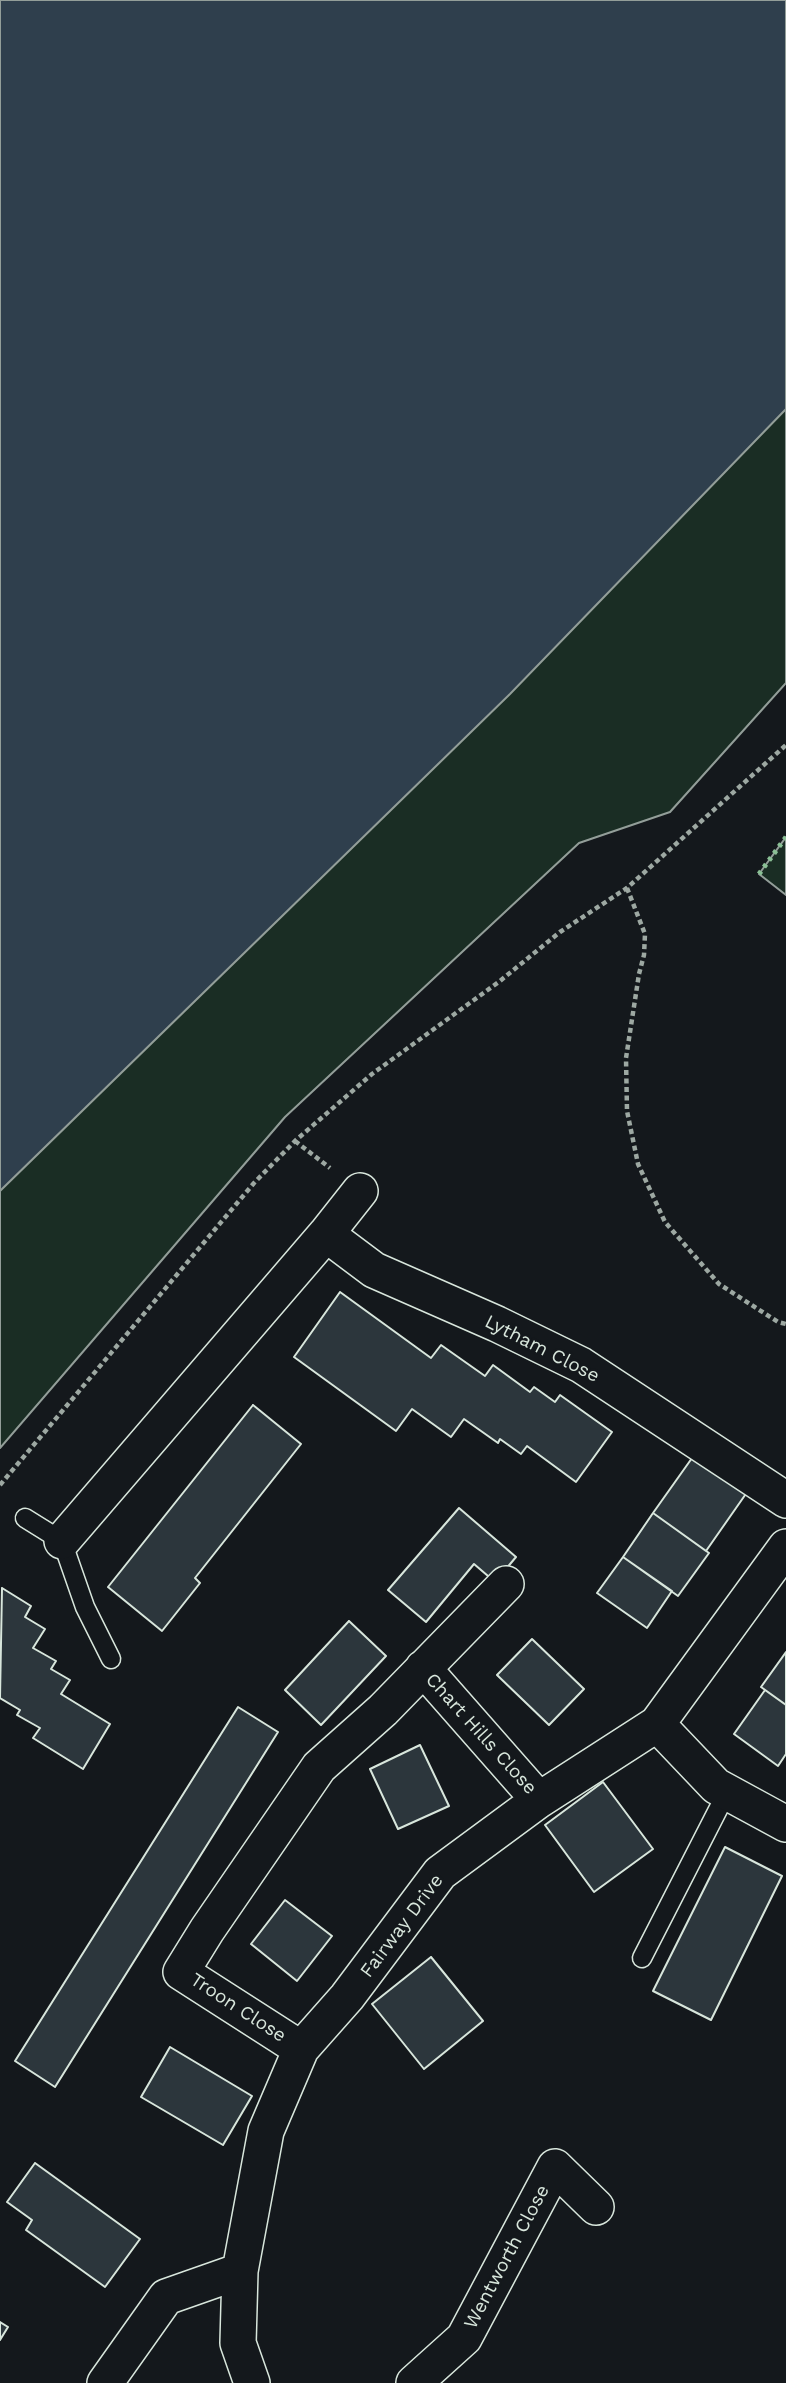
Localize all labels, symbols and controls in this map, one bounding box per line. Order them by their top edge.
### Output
street label: Lytham Close [481,1310,603,1388]
street label: Chart Hills Close [420,1669,542,1799]
street label: Fairway Drive [356,1870,448,1982]
street label: Troon Close [186,1969,290,2047]
street label: Wentworth Close [459,2181,555,2333]

